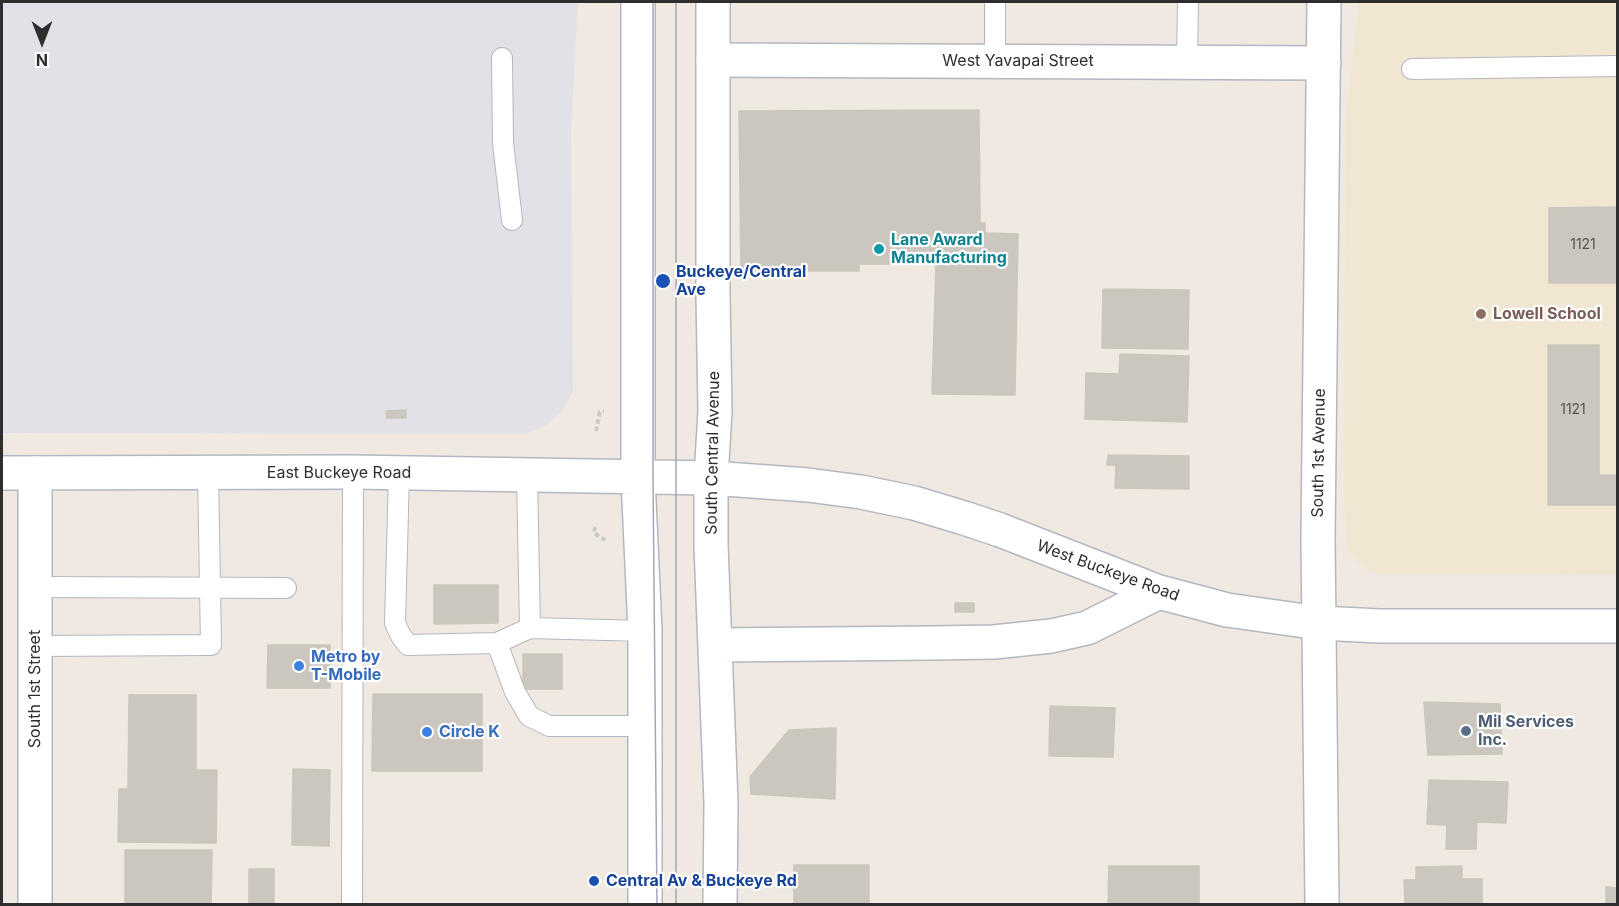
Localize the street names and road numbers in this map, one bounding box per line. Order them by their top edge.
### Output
street label: West Yavapai Street [942,51,1094,71]
street label: South Central Avenue [702,371,724,535]
street label: South 1st Avenue [1308,388,1330,518]
street label: East Buckeye Road [267,463,411,483]
street label: West Buckeye Road [1034,536,1182,606]
street label: South 1st Street [25,630,45,748]

